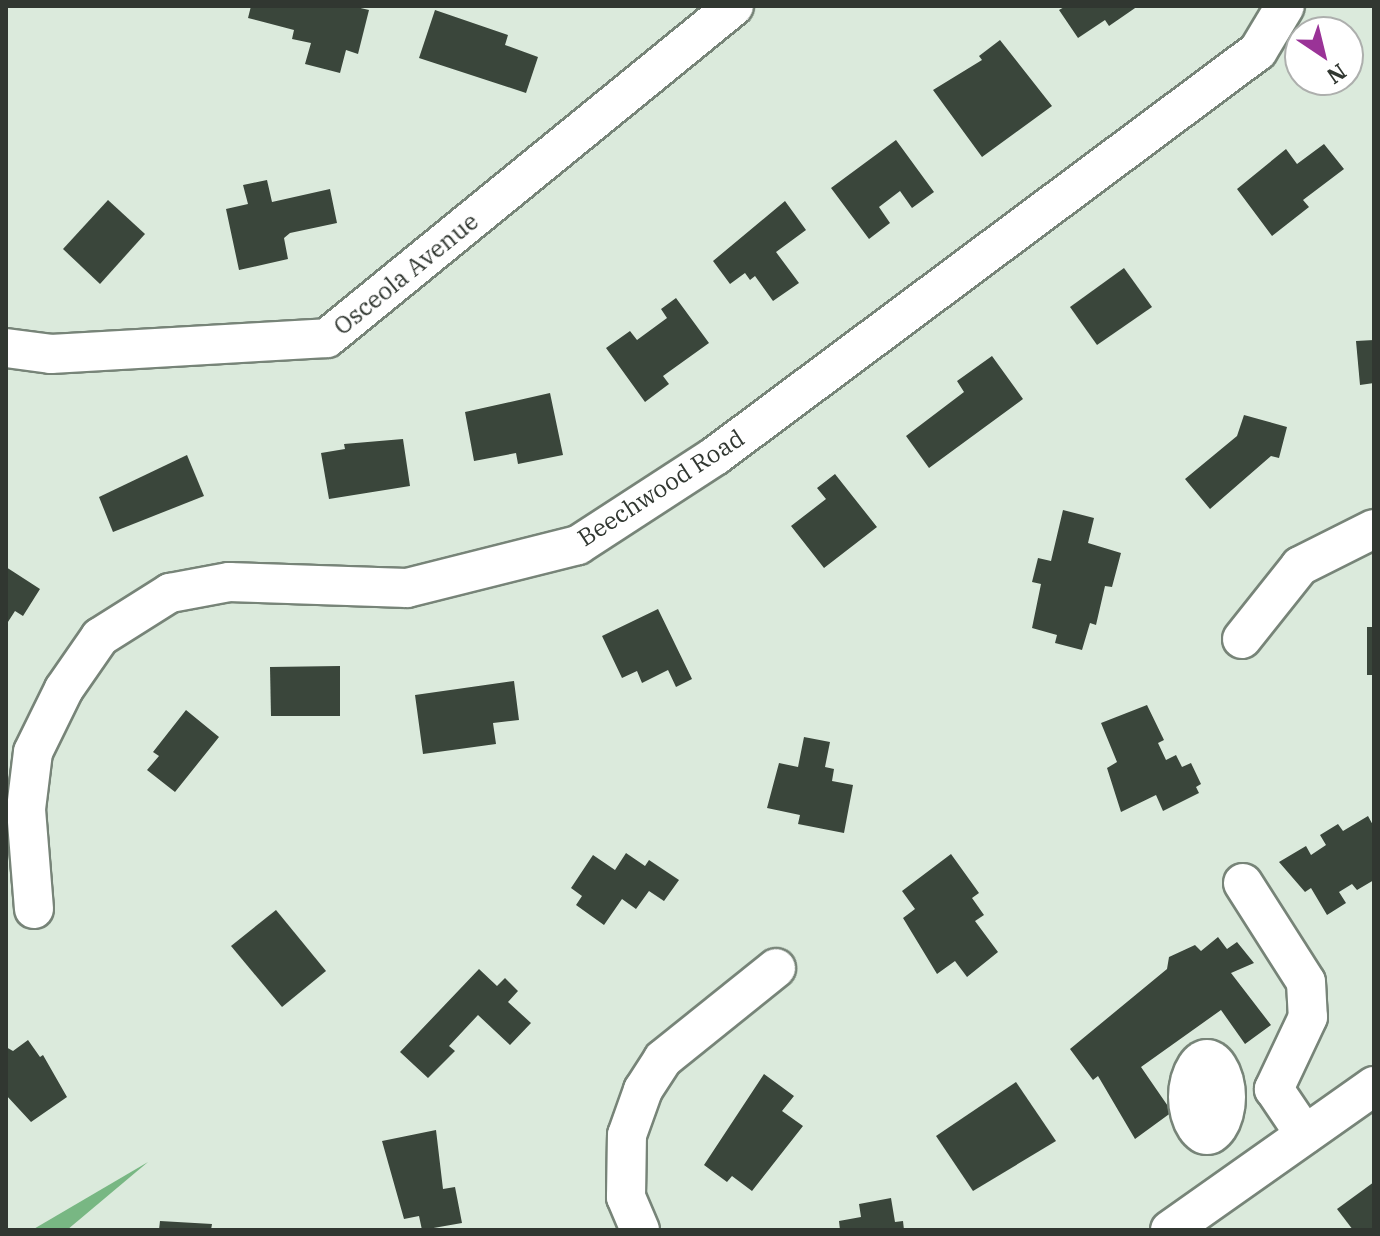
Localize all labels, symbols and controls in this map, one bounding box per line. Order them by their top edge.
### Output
north arrow [1284,16,1364,96]
text: N [1321,58,1352,91]
street label: Osceola Avenue [328,207,484,341]
street label: Beechwood Road [572,424,750,552]

